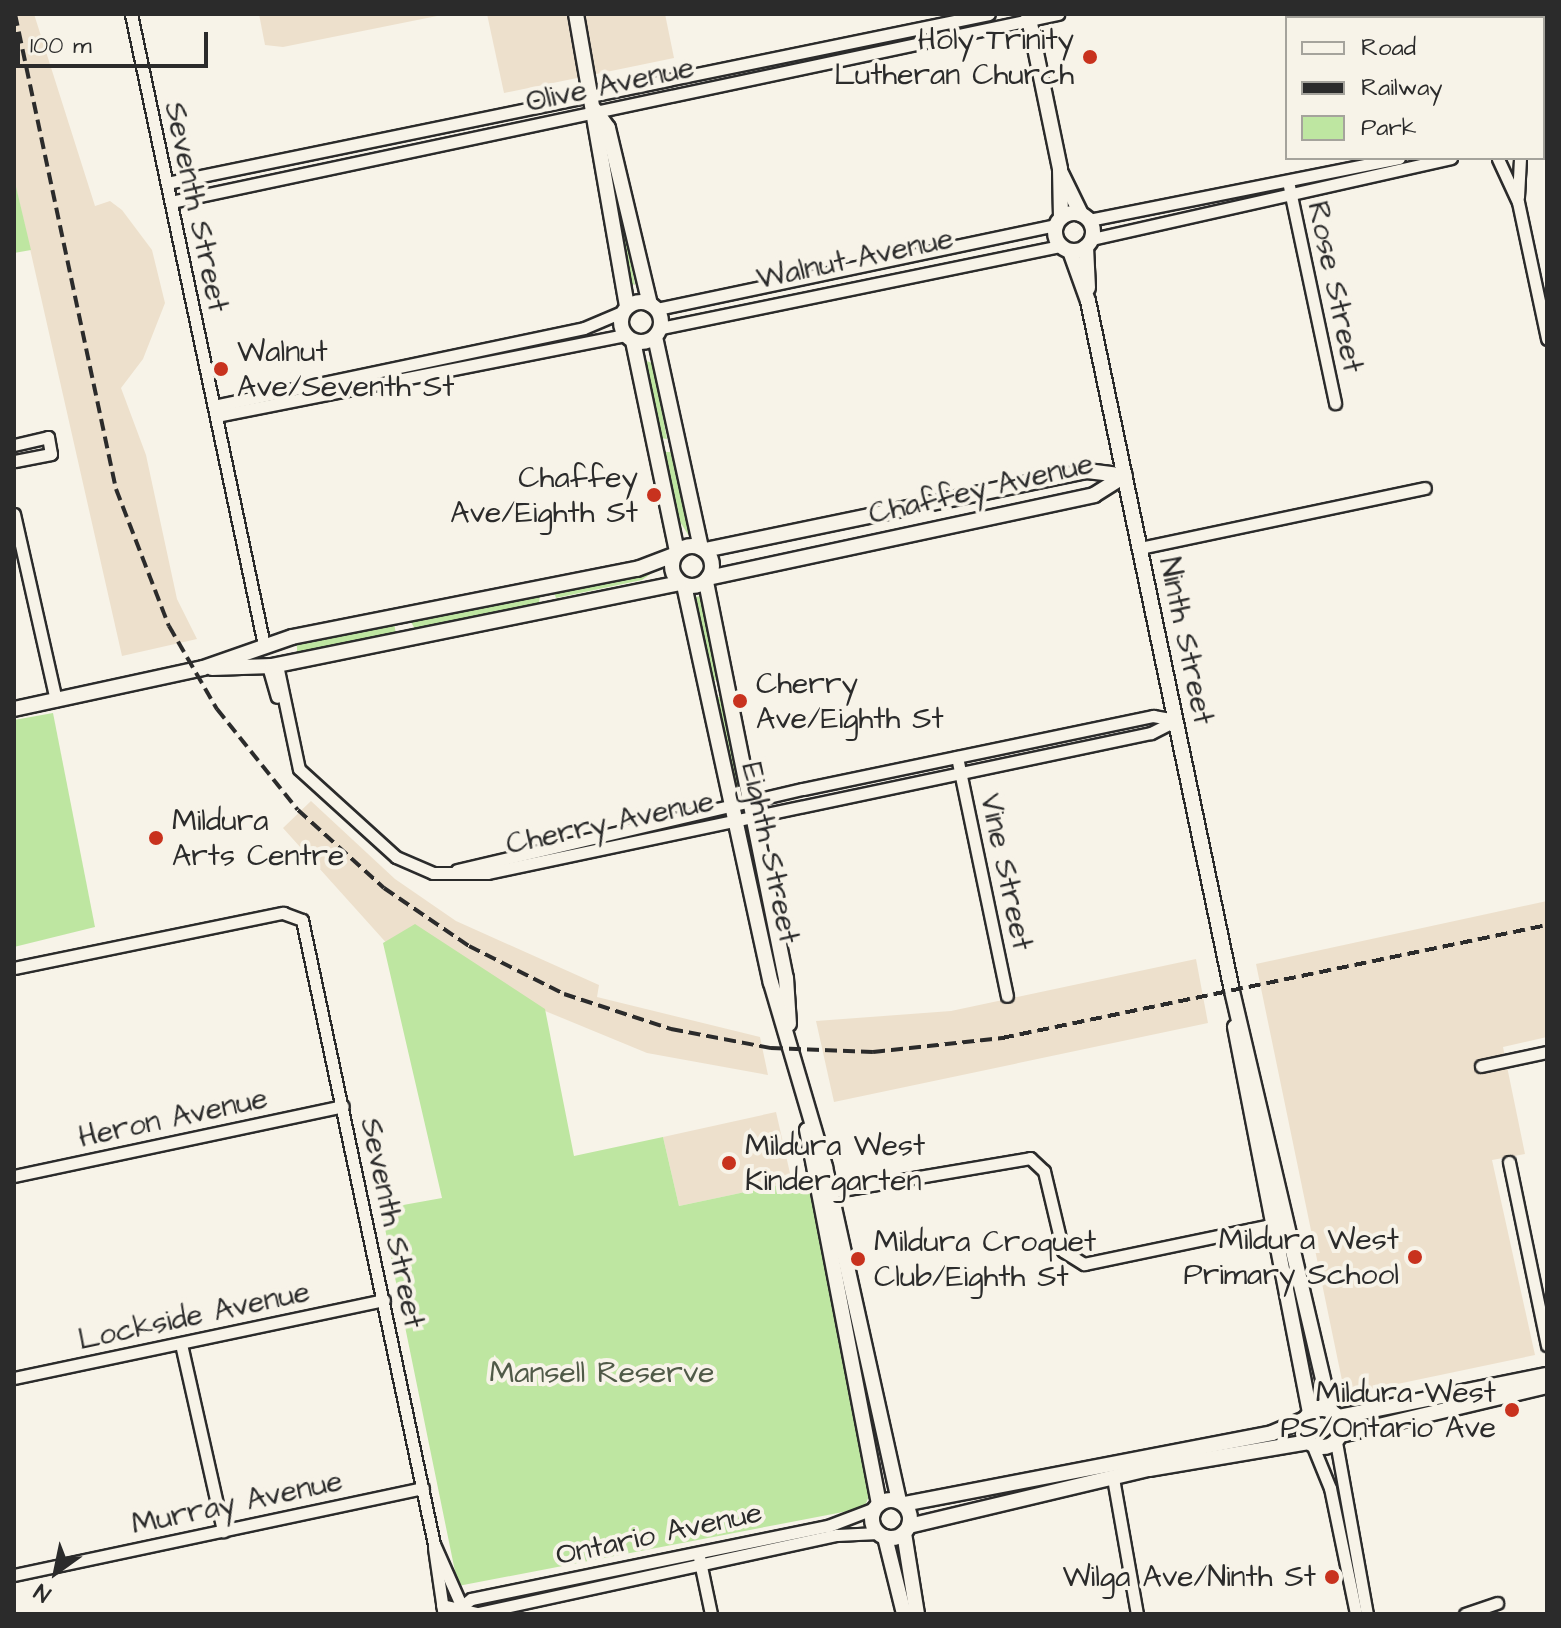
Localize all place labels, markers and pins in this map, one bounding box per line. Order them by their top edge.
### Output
place label: Holy Trinity Lutheran Church [834,22,1074,92]
marker: Holy Trinity Lutheran Church [1081,48,1099,66]
place label: Walnut Ave/Seventh St [237,334,454,404]
marker: Walnut Ave/Seventh St [212,360,230,378]
place label: Chaffey Ave/Eighth St [450,460,638,530]
marker: Chaffey Ave/Eighth St [645,486,663,504]
place label: Cherry Ave/Eighth St [756,666,944,736]
marker: Cherry Ave/Eighth St [731,692,749,710]
place label: Mildura Arts Centre [172,803,344,874]
marker: Mildura Arts Centre [147,829,165,847]
place label: Mildura West Kindergarten [745,1128,925,1198]
marker: Mildura West Kindergarten [720,1154,738,1172]
place label: Mildura West Primary School [1184,1222,1399,1292]
place label: Mildura Croquet Club/Eighth St [874,1224,1096,1294]
marker: Mildura West Primary School [1406,1248,1424,1266]
marker: Mildura Croquet Club/Eighth St [849,1250,867,1268]
place label: Mildura West PS/Ontario Ave [1280,1375,1496,1446]
marker: Mildura West PS/Ontario Ave [1503,1401,1521,1419]
place label: Wilga Ave/Ninth St [1062,1559,1316,1595]
marker: Wilga Ave/Ninth St [1323,1568,1341,1586]

